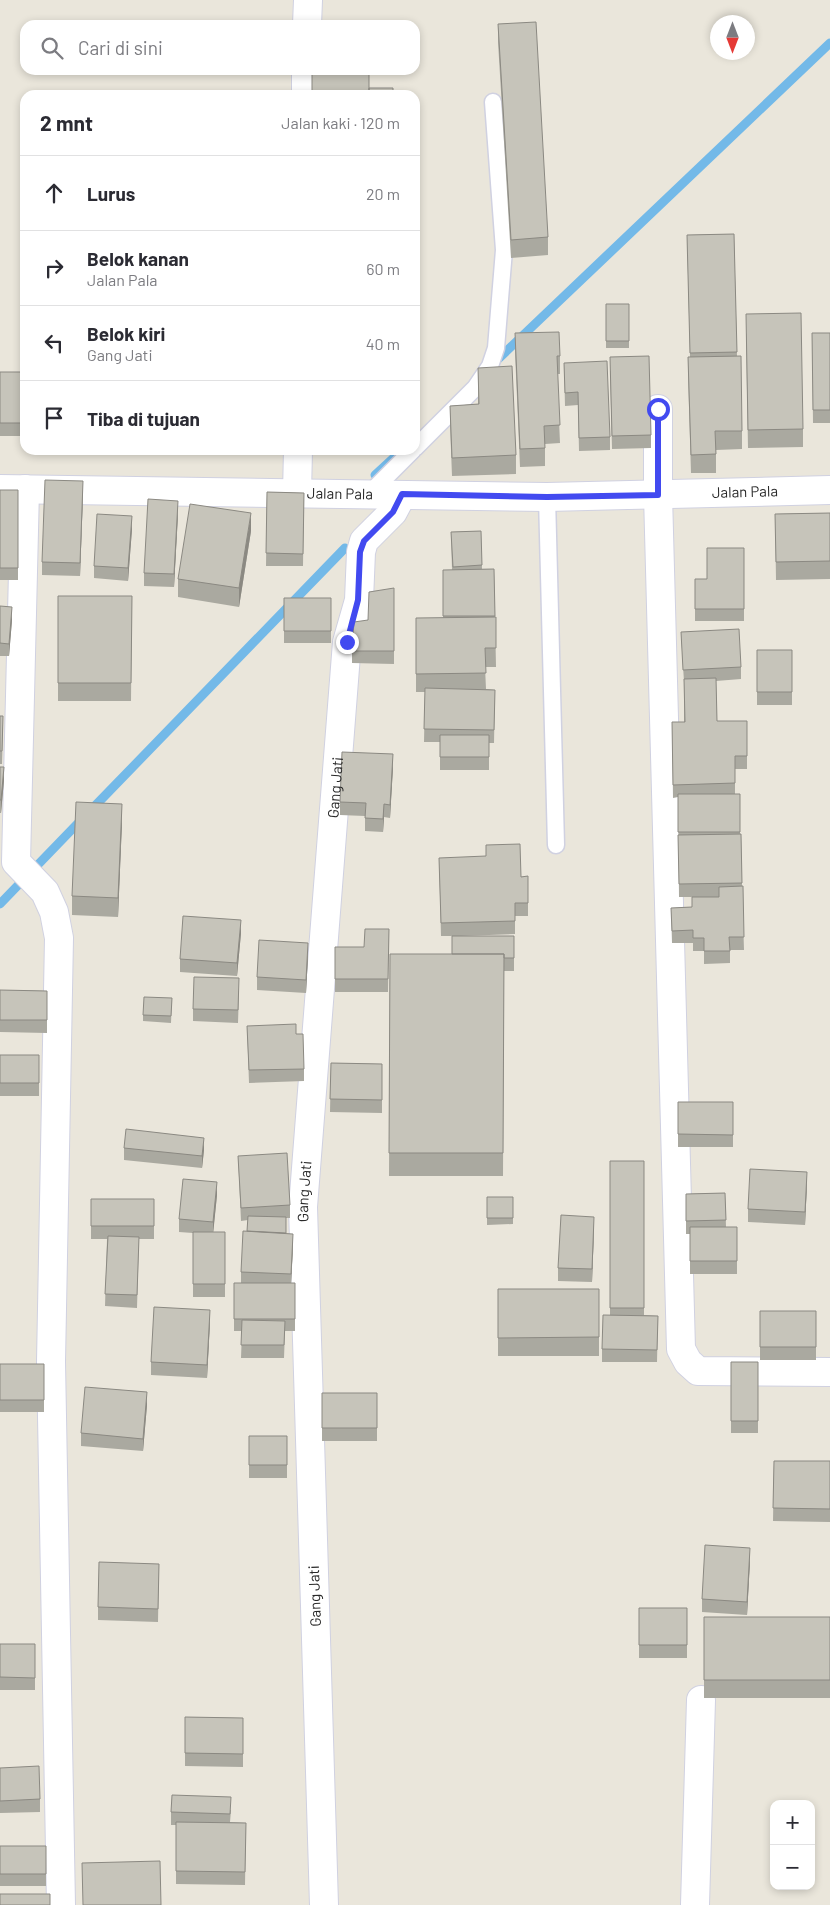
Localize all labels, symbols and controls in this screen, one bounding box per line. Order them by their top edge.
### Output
north arrow [710,15,755,60]
search box [20,20,420,75]
icon: search [38,34,66,62]
text: Cari di sini [78,36,163,59]
text: 2 mnt [40,110,93,135]
text: Jalan kaki · 120 m [281,113,400,132]
icon: ahead [40,179,68,207]
text: Lurus [87,182,135,205]
text: 20 m [366,184,400,203]
text: Belok kanan [87,247,189,270]
icon: right [40,254,68,282]
text: 60 m [366,259,400,278]
text: Jalan Pala [87,270,158,289]
text: Belok kiri [87,322,165,345]
icon: left [40,329,68,357]
text: 40 m [366,334,400,353]
text: Gang Jati [87,345,153,364]
route start [647,398,670,421]
icon: arrive [40,404,68,432]
text: Tiba di tujuan [87,407,200,430]
street label: Jalan Pala [712,481,778,501]
street label: Jalan Pala [307,483,373,502]
route end [336,631,359,654]
street label: Gang Jati [323,756,346,819]
street label: Gang Jati [293,1160,315,1222]
street label: Gang Jati [304,1565,324,1627]
map controls [770,1800,815,1890]
button: + [770,1800,815,1845]
button: − [770,1845,815,1890]

